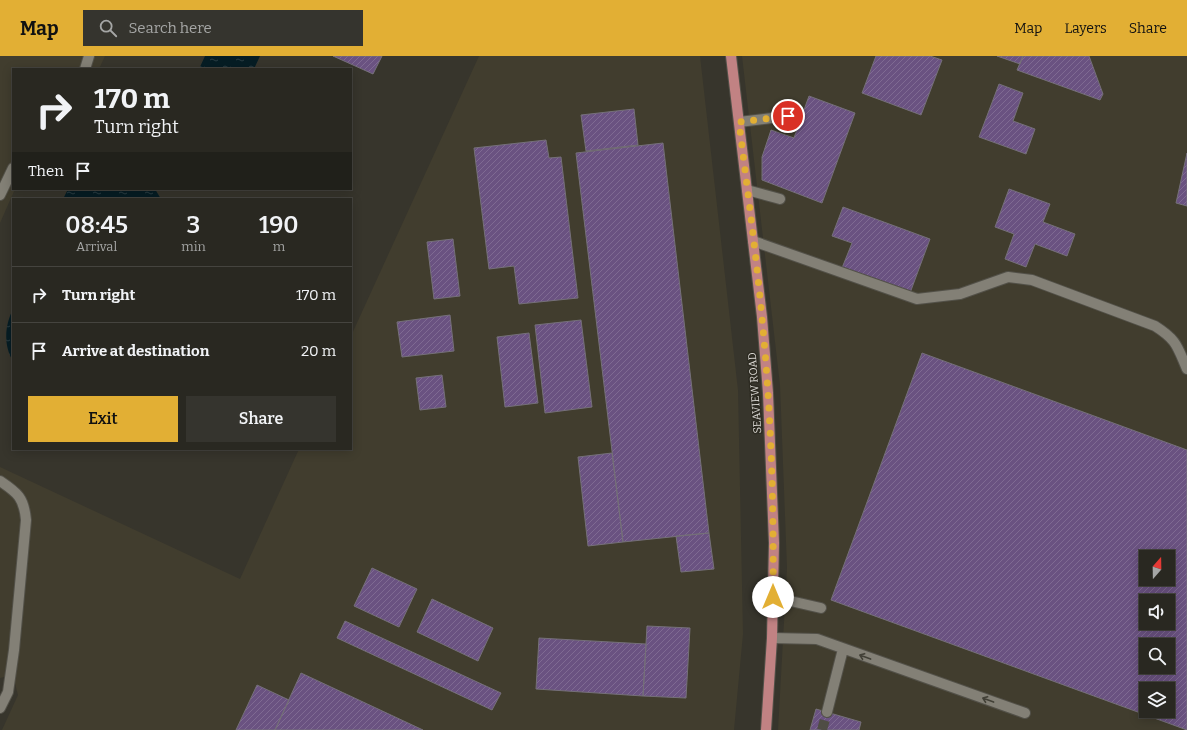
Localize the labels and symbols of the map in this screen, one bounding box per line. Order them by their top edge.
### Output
pin [771,99,805,133]
street label: SEAVIEW ROAD [746,352,764,434]
north arrow [1139,550,1175,586]
position arrow [752,576,794,618]
one-way arrow [860,652,872,660]
one-way arrow [982,696,994,704]

